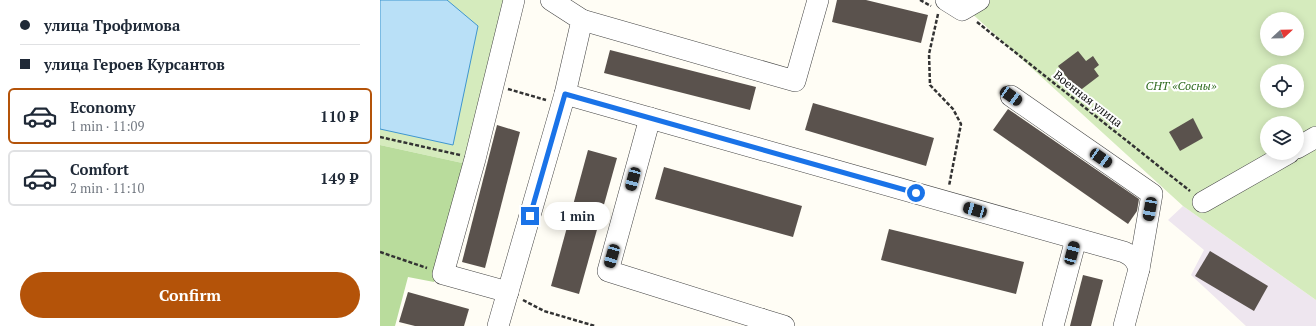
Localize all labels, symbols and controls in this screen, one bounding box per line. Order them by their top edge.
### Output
north arrow [1260,12,1304,56]
map controls [1260,12,1304,160]
text: улица Трофимова [44,15,180,35]
text: улица Героев Курсантов [44,54,225,74]
button: locate [1260,64,1304,108]
street label: Военная улица [1051,67,1126,130]
park label: СНТ «Сосны» [1146,78,1217,93]
car [998,84,1024,108]
text: Economy [70,97,135,117]
icon: car [22,98,58,134]
text: 110 ₽ [320,106,358,126]
button: layers [1260,116,1304,160]
text: 1 min · 11:09 [70,117,144,135]
car [1088,146,1114,170]
text: Comfort [70,159,129,179]
icon: car [22,160,58,196]
car [624,166,642,192]
text: 149 ₽ [320,168,358,188]
text: 2 min · 11:10 [70,179,144,197]
route start [907,184,925,202]
car [1142,196,1158,222]
car [962,201,988,219]
callout: 1 min [544,202,610,230]
route end [521,207,539,225]
text: 1 min [559,207,595,225]
car [1063,240,1081,266]
car [603,243,621,269]
button: Confirm [20,272,360,318]

